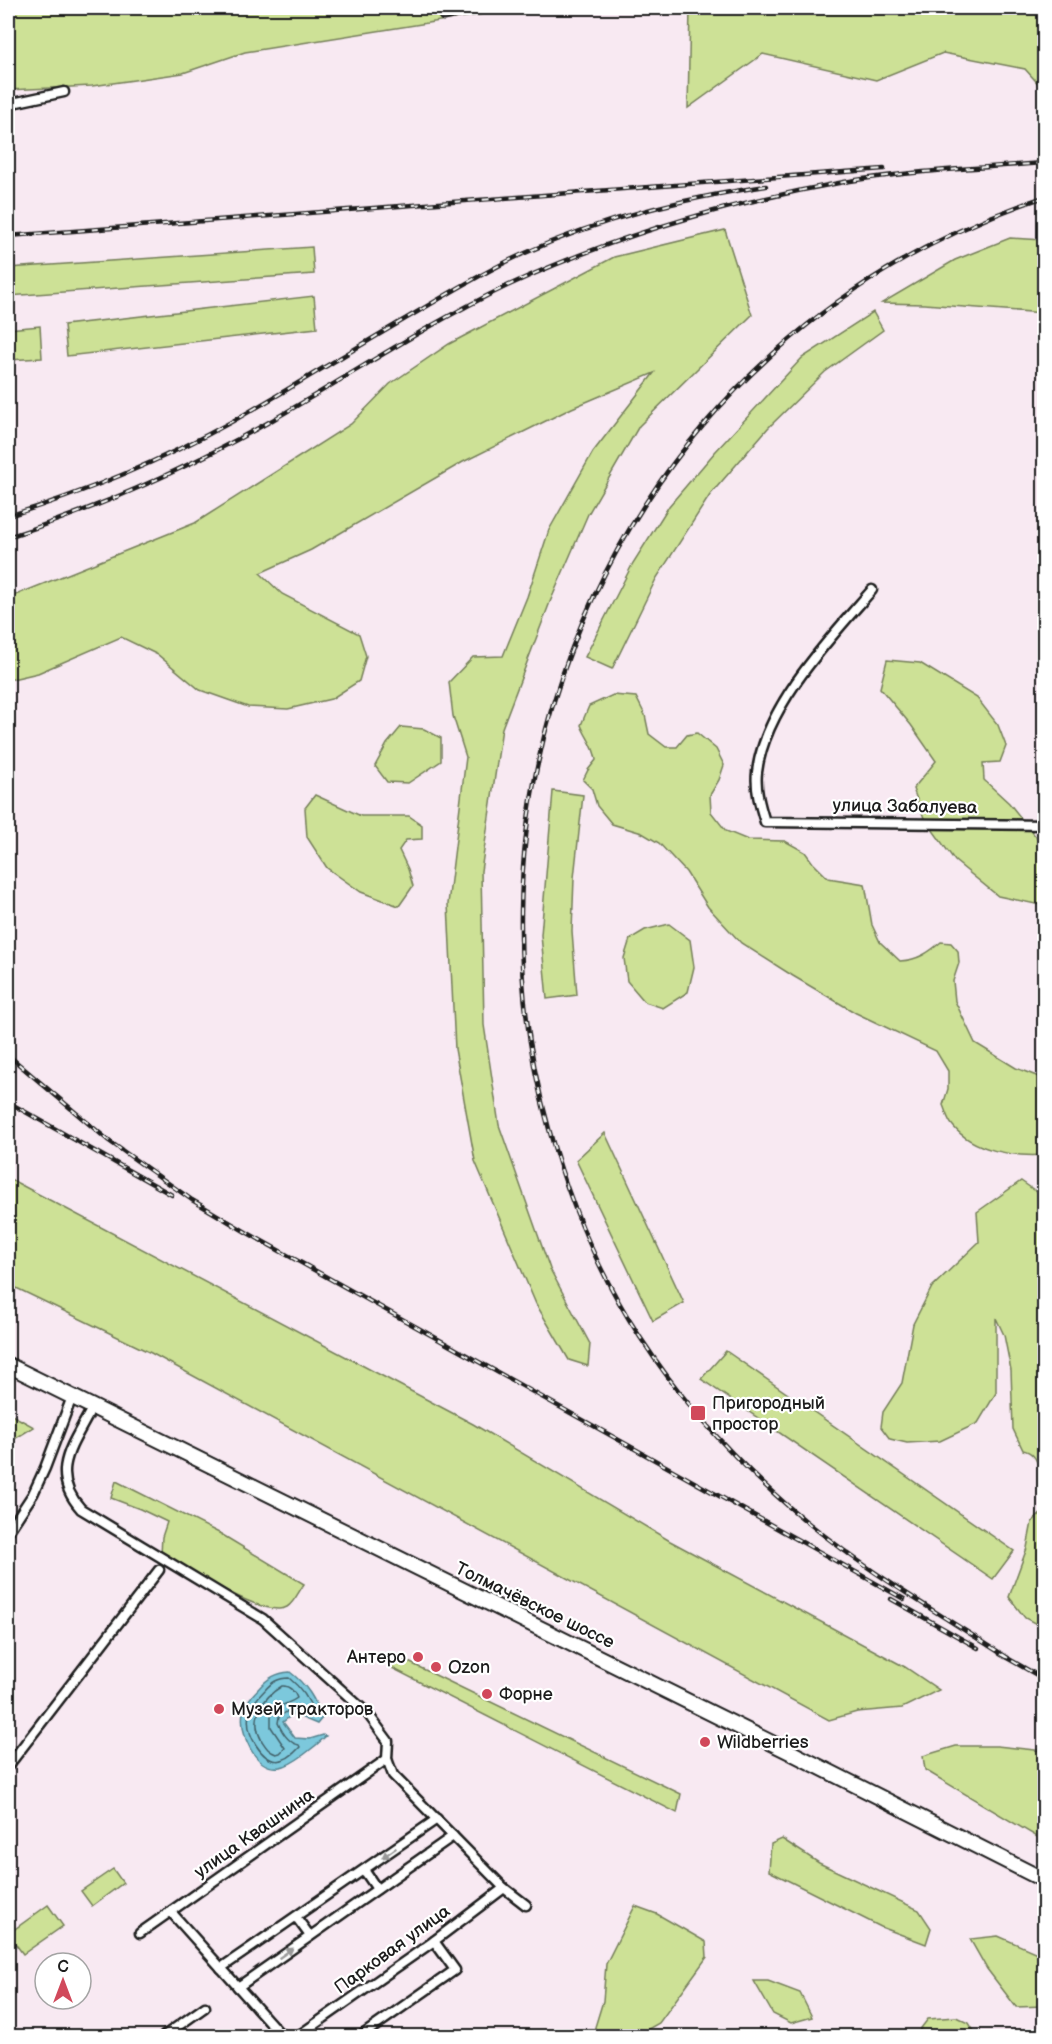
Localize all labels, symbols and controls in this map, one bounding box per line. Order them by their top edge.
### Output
street label: улица Забалуева [832,795,978,818]
place label: Пригородный простор [712,1393,825,1435]
marker: Пригородный простор [689,1404,707,1422]
street label: Толмачёвское шоссе [452,1558,618,1653]
place label: Антеро [346,1647,406,1668]
marker: Антеро [411,1650,425,1664]
place label: Ozon [448,1657,490,1678]
marker: Ozon [429,1660,443,1674]
place label: Форне [499,1684,553,1705]
marker: Форне [480,1687,494,1701]
place label: Музей тракторов [231,1699,374,1720]
marker: Музей тракторов [212,1702,226,1716]
place label: Wildberries [717,1732,809,1753]
marker: Wildberries [698,1735,712,1749]
street label: улица Квашнина [190,1784,318,1883]
one-way arrow [381,1847,397,1859]
street label: Парковая улица [330,1900,454,1998]
one-way arrow [277,1947,293,1959]
north arrow [33,1951,93,2011]
text: С [57,1958,69,1977]

